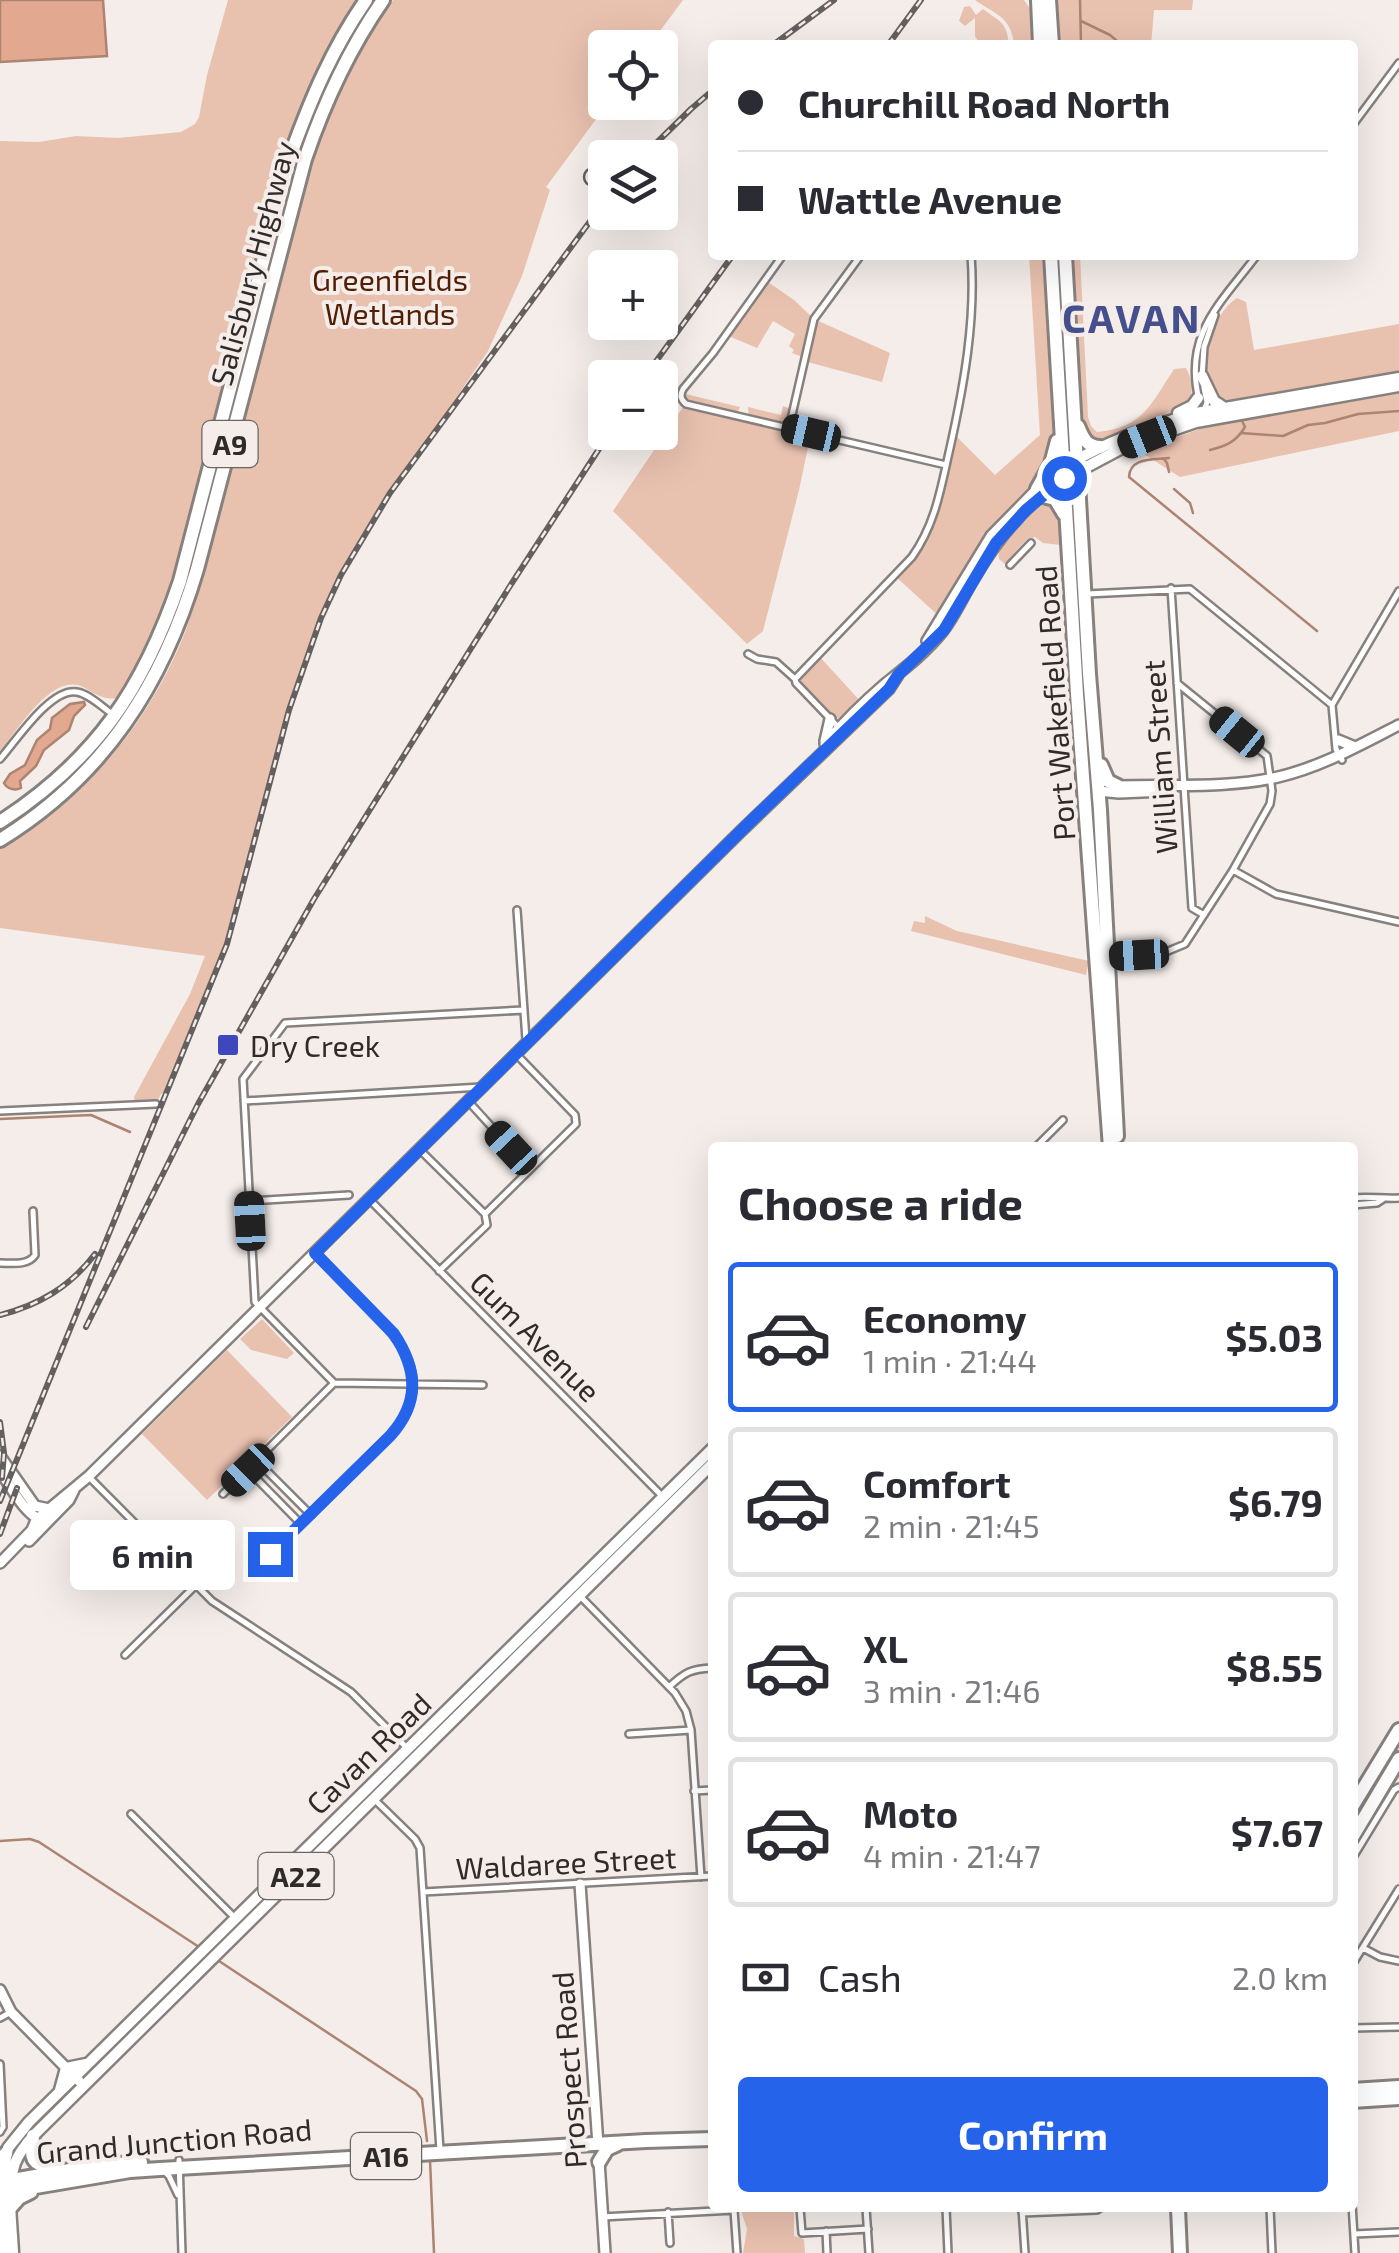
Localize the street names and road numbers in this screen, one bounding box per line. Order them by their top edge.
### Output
street label: Salisbury Highway [202,137,302,389]
road number: A9 [202,421,258,467]
street label: Port Wakefield Road [1026,564,1082,842]
street label: William Street [1134,659,1184,855]
street label: Gum Avenue [464,1264,608,1408]
street label: Cavan Road [298,1685,438,1821]
street label: Waldaree Street [455,1838,677,1886]
road number: A22 [258,1853,334,1899]
street label: Prospect Road [543,1970,593,2170]
street label: Grand Junction Road [35,2110,313,2170]
road number: A16 [351,2133,421,2179]

